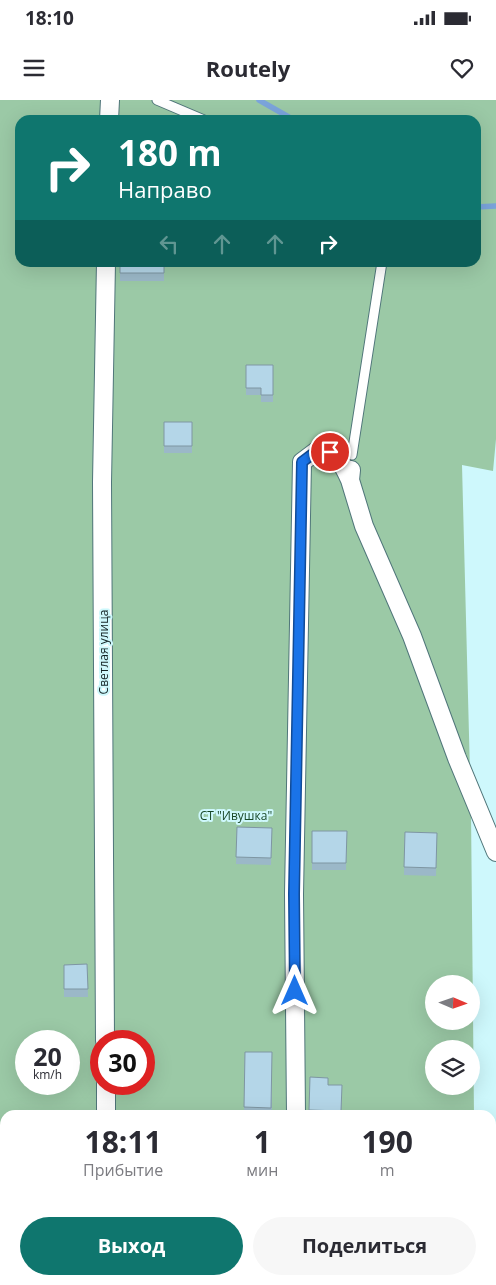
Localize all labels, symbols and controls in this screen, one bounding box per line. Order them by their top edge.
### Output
text: 18:10 [25,5,74,31]
text: Routely [206,53,290,83]
icon: menu [20,54,48,82]
icon: heart [448,54,476,82]
text: 180 m [118,129,222,176]
icon: right [35,135,100,200]
text: Направо [118,174,212,204]
icon: left [155,230,183,258]
icon: ahead [208,230,236,258]
icon: ahead [261,230,289,258]
icon: right [314,230,342,258]
pin [309,431,351,473]
icon: arrive [316,438,344,466]
street label: Светлая улица [95,610,112,694]
park label: СТ "Ивушка" [200,807,272,824]
position arrow [268,964,320,1016]
north arrow [425,975,480,1030]
map controls [425,975,480,1095]
speed limit sign: 30 [90,1030,155,1095]
text: 20 [33,1039,62,1073]
button: layers [425,1040,480,1095]
text: km/h [33,1066,62,1083]
text: 18:11 [85,1121,162,1162]
text: 1 [254,1121,271,1162]
text: 190 [361,1121,413,1162]
text: Прибытие [83,1159,163,1181]
text: мин [246,1159,278,1181]
text: m [380,1159,395,1181]
button: Выход [20,1217,243,1275]
button: Поделиться [253,1217,476,1275]

